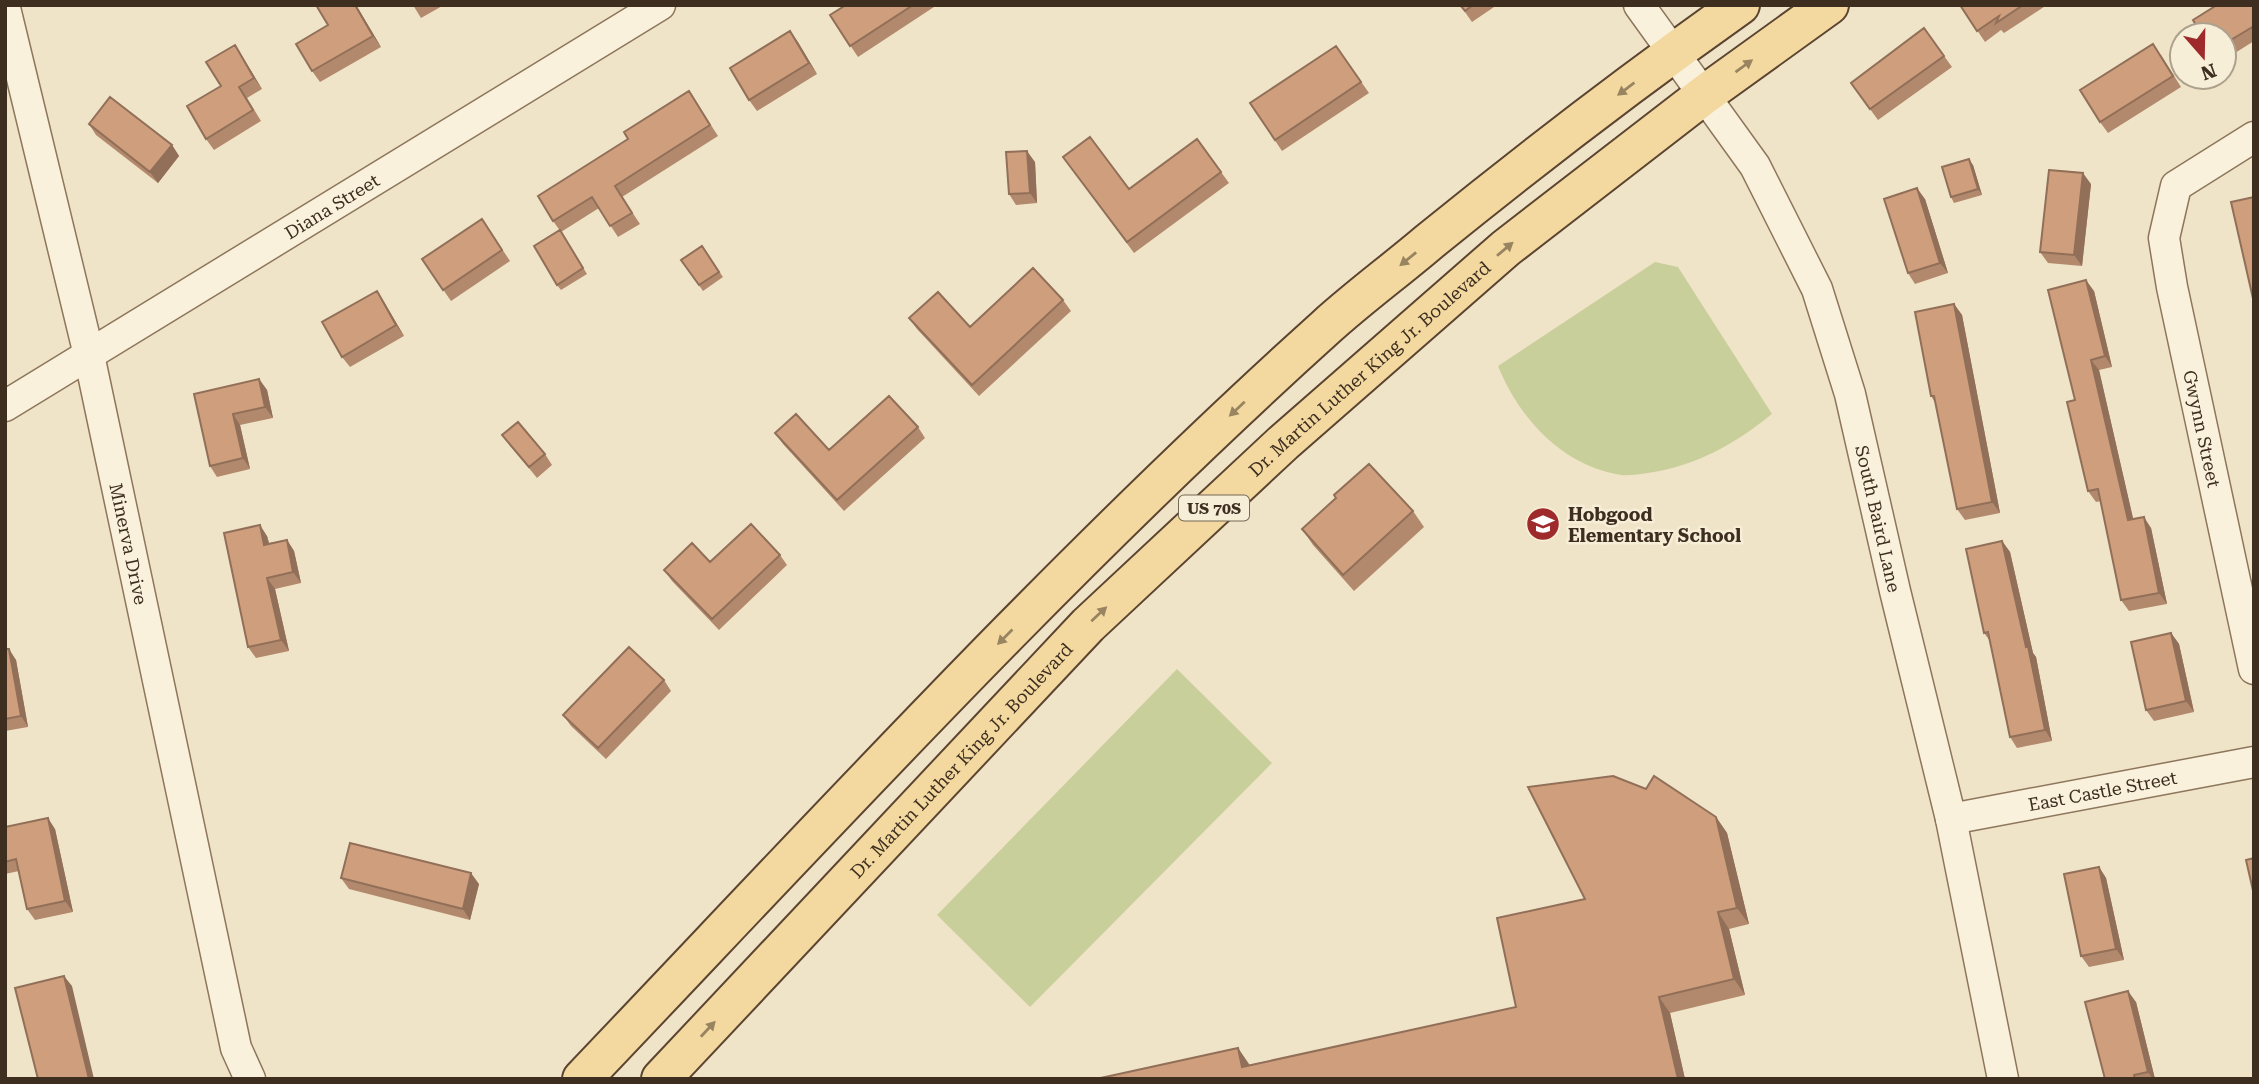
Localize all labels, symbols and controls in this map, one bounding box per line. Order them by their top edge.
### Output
north arrow [2168,21,2238,91]
text: N [2197,58,2219,85]
one-way arrow [1735,60,1753,74]
one-way arrow [1617,81,1635,96]
street label: Diana Street [281,169,383,243]
one-way arrow [1497,242,1514,257]
one-way arrow [1400,252,1418,267]
street label: Dr. Martin Luther King Jr. Boulevard [1244,256,1495,480]
street label: Gwynn Street [2180,368,2225,489]
one-way arrow [1229,401,1246,417]
street label: South Baird Lane [1852,443,1905,594]
street label: Minerva Drive [106,481,152,607]
road number: US 70S [1179,495,1249,520]
place label: Hobgood Elementary School [1568,504,1741,546]
school or university icon: Hobgood Elementary School [1524,505,1562,543]
one-way arrow [1091,606,1108,623]
one-way arrow [997,629,1014,645]
street label: Dr. Martin Luther King Jr. Boulevard [846,638,1077,882]
street label: East Castle Street [2026,766,2179,815]
one-way arrow [699,1021,715,1038]

